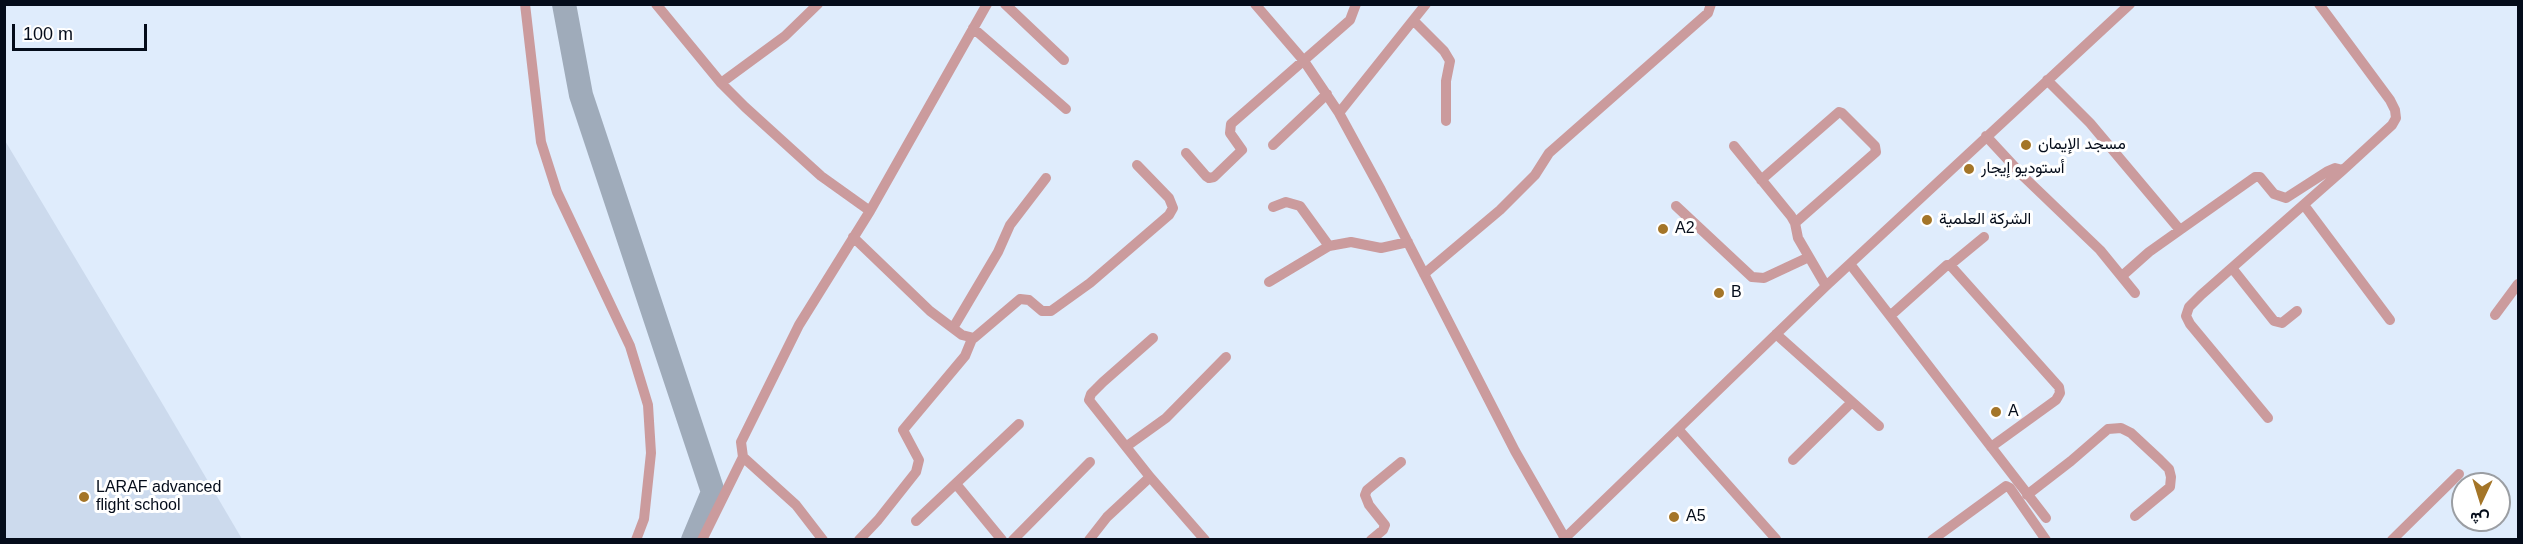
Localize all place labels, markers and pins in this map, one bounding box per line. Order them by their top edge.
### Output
place label: مسجد الإيمان [2038,135,2126,155]
marker: مسجد الإيمان [2019,138,2033,152]
place label: أستوديو إيجار [1981,159,2065,179]
marker: أستوديو إيجار [1962,162,1976,176]
place label: الشركة العلمية [1939,210,2031,230]
marker: الشركة العلمية [1920,213,1934,227]
place label: A2 [1675,219,1695,239]
marker: A2 [1656,222,1670,236]
place label: B [1731,283,1742,303]
marker: B [1712,286,1726,300]
place label: A [2008,402,2019,422]
marker: A [1989,405,2003,419]
place label: LARAF advanced flight school [96,478,221,516]
marker: LARAF advanced flight school [77,490,91,504]
place label: A5 [1686,507,1706,527]
marker: A5 [1667,510,1681,524]

